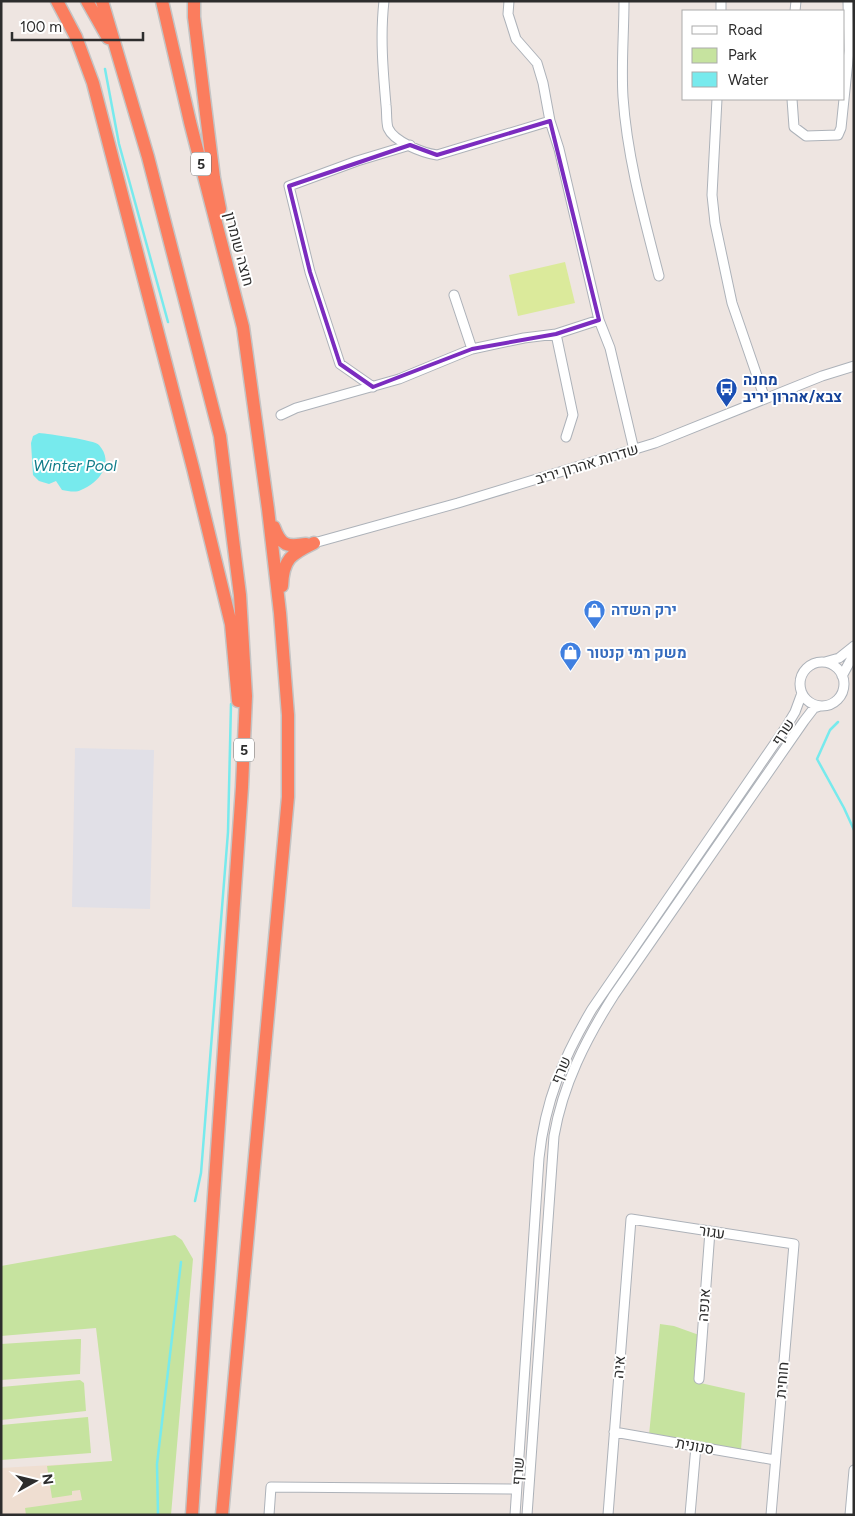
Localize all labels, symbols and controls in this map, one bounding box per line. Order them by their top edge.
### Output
scale bar [12,10,144,42]
legend [682,10,845,100]
text: 100 m [20,18,62,36]
text: Road [728,21,763,39]
text: Park [728,46,757,64]
text: Water [728,71,768,89]
road number: 5 [191,152,211,175]
street label: חוצה שומרון [220,210,258,288]
place label: מחנה צבא/אהרון יריב [743,371,842,406]
bus stop icon: מחנה צבא/אהרון יריב [715,377,739,408]
street label: שדרות אהרון יריב [533,440,641,488]
water label: Winter Pool [33,456,117,475]
shop icon: ירק השדה [583,598,607,629]
place label: ירק השדה [611,601,677,619]
shop icon: משק רמי קנטור [559,641,583,672]
place label: משק רמי קנטור [587,644,687,662]
street label: שרף [768,715,798,749]
road number: 5 [234,738,254,762]
street label: שרף [547,1054,575,1086]
street label: עגור [698,1221,726,1243]
street label: אנפה [694,1288,714,1322]
street label: איה [609,1355,629,1379]
street label: חוחית [771,1361,793,1399]
street label: סנונית [674,1434,716,1458]
north arrow [10,1456,60,1506]
street label: שרף [508,1456,528,1486]
text: N [38,1473,57,1486]

